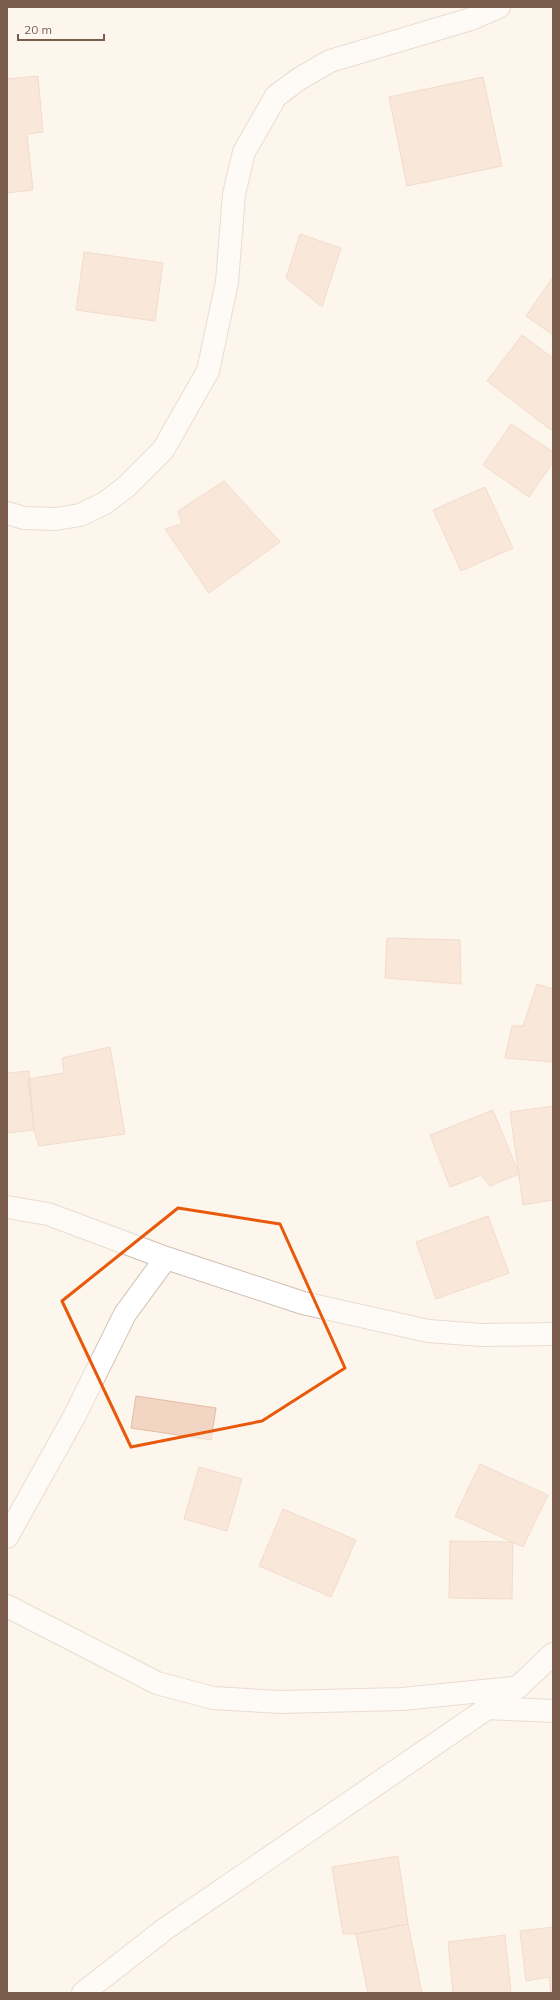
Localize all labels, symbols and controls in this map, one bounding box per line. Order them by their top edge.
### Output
scale bar [18,16,104,42]
text: 20 m [24,22,52,37]

